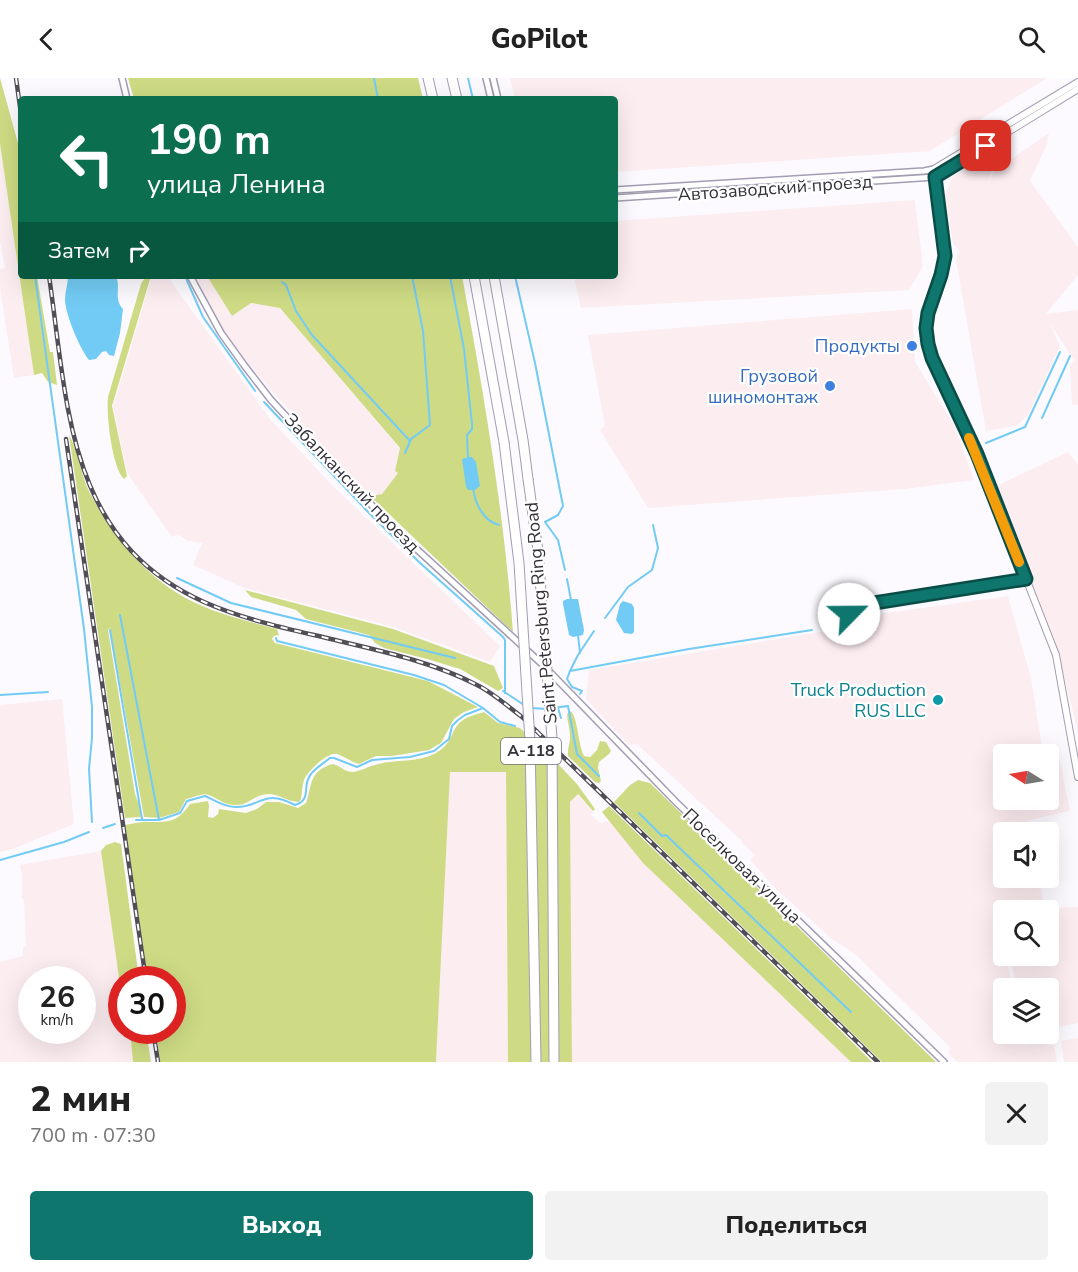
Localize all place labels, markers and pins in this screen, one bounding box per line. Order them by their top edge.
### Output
pin [960,120,1011,171]
place label: Продукты [815,334,900,358]
marker: Продукты [905,339,919,353]
place label: Грузовой шиномонтаж [708,364,819,409]
marker: Грузовой шиномонтаж [823,379,837,393]
place label: Truck Production RUS LLC [791,678,926,723]
marker: Truck Production RUS LLC [931,693,945,707]

